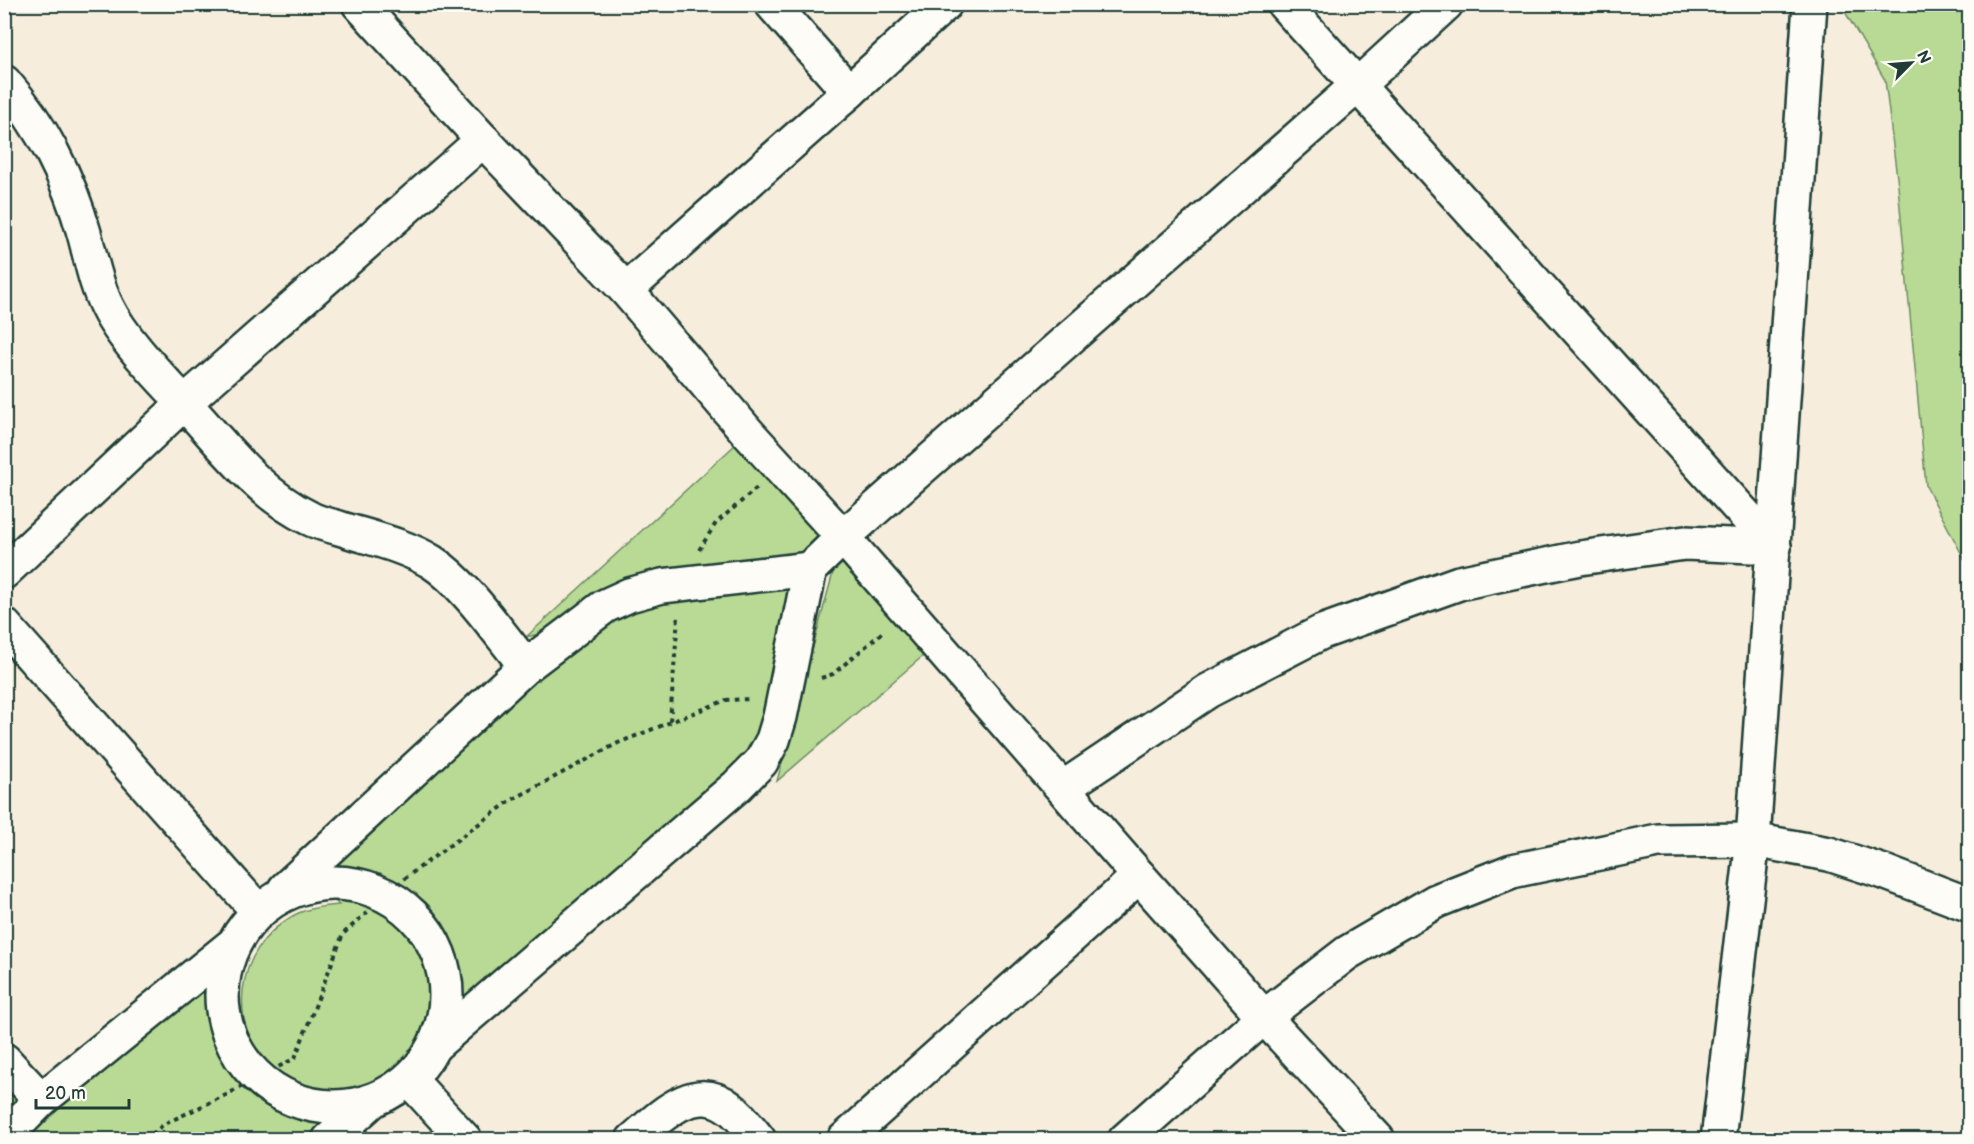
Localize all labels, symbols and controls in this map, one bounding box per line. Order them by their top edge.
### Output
north arrow [1881,33,1941,93]
text: N [1912,48,1934,67]
scale bar [36,1072,129,1110]
text: 20 m [45,1083,86,1104]

